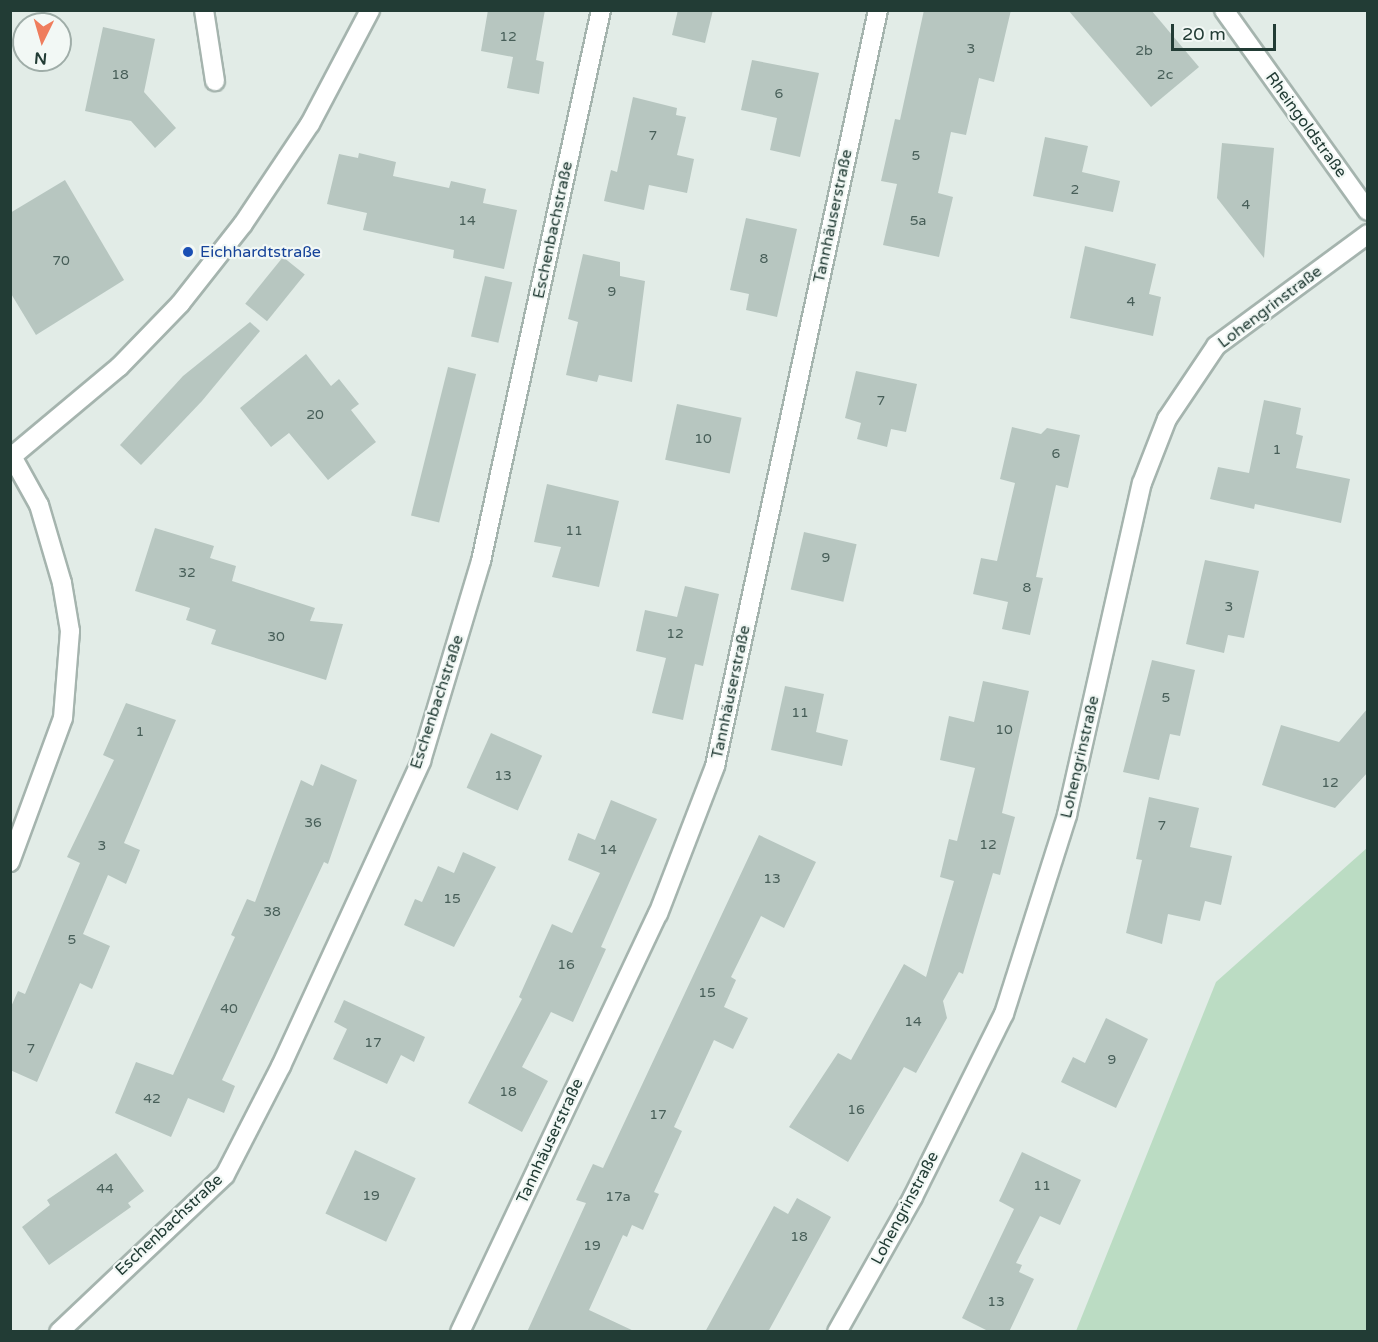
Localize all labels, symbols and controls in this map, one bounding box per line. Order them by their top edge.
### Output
north arrow [12,12,72,72]
scale bar [1174,12,1279,50]
text: 20 m [1182,23,1226,45]
house number: 12 [499,29,517,45]
house number: 3 [967,41,975,57]
house number: 2b [1135,43,1153,59]
text: N [33,47,48,68]
house number: 18 [111,67,129,83]
house number: 2c [1157,67,1173,83]
street label: Rheingoldstraße [1261,69,1351,181]
house number: 6 [775,86,783,102]
house number: 7 [649,128,657,144]
street label: Tannhäuserstraße [809,148,857,284]
house number: 5 [912,148,920,164]
street label: Eschenbachstraße [529,160,577,300]
house number: 2 [1071,182,1079,198]
house number: 4 [1242,197,1250,213]
house number: 14 [458,213,476,229]
house number: 5a [910,213,926,229]
place label: Eichhardtstraße [200,242,321,262]
marker: Eichhardtstraße [181,245,195,259]
house number: 8 [760,251,768,267]
house number: 70 [52,253,70,269]
street label: Lohengrinstraße [1214,262,1326,352]
house number: 9 [608,284,616,300]
house number: 4 [1127,294,1135,310]
house number: 7 [877,393,885,409]
house number: 20 [306,407,324,423]
house number: 10 [694,431,712,447]
house number: 1 [1273,442,1281,458]
house number: 6 [1052,446,1060,462]
house number: 11 [565,523,583,539]
house number: 9 [822,550,830,566]
house number: 32 [178,565,196,581]
house number: 8 [1023,580,1031,596]
house number: 3 [1225,599,1233,615]
street label: Tannhäuserstraße [707,624,755,760]
house number: 12 [666,626,684,642]
house number: 30 [267,629,285,645]
street label: Eschenbachstraße [406,633,468,771]
house number: 5 [1162,690,1170,706]
street label: Lohengrinstraße [1057,694,1103,820]
house number: 11 [791,705,809,721]
house number: 10 [995,722,1013,738]
house number: 1 [136,724,144,740]
house number: 13 [494,768,512,784]
house number: 12 [1321,775,1339,791]
house number: 36 [304,815,322,831]
house number: 7 [1158,818,1166,834]
house number: 12 [979,837,997,853]
house number: 3 [98,838,106,854]
house number: 14 [599,842,617,858]
house number: 13 [763,871,781,887]
house number: 15 [443,891,461,907]
house number: 38 [263,904,281,920]
house number: 5 [68,932,76,948]
house number: 16 [557,957,575,973]
house number: 15 [698,985,716,1001]
house number: 40 [220,1001,238,1017]
house number: 14 [904,1014,922,1030]
house number: 17 [364,1035,382,1051]
house number: 7 [27,1041,35,1057]
house number: 9 [1108,1052,1116,1068]
street label: Tannhäuserstraße [513,1075,587,1207]
house number: 18 [499,1084,517,1100]
house number: 42 [143,1091,161,1107]
house number: 16 [847,1102,865,1118]
house number: 17 [649,1107,667,1123]
street label: Lohengrinstraße [867,1148,943,1268]
street label: Eschenbachstraße [111,1170,227,1280]
house number: 11 [1033,1178,1051,1194]
house number: 44 [96,1181,114,1197]
house number: 19 [362,1188,380,1204]
house number: 17a [605,1189,631,1205]
house number: 18 [790,1229,808,1245]
house number: 19 [583,1238,601,1254]
house number: 13 [987,1294,1005,1310]

